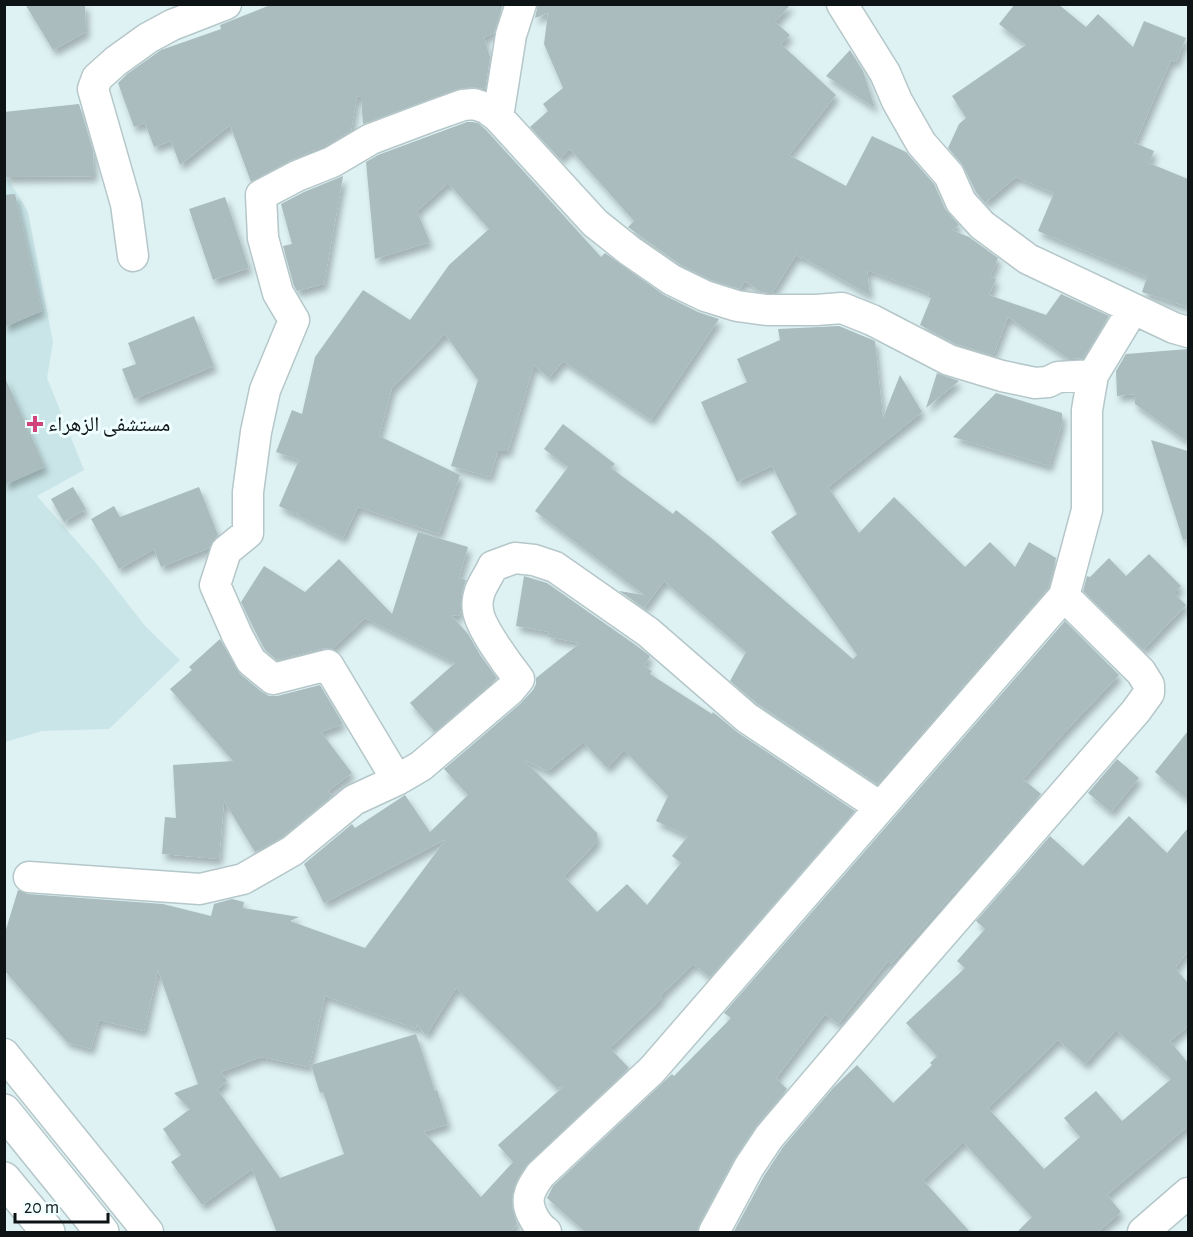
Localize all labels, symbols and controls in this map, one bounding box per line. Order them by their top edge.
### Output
place label: مستشفى الزهراء [48,414,170,437]
marker: مستشفى الزهراء [26,415,44,433]
scale bar [15,1186,108,1224]
text: 20 m [24,1199,59,1217]

